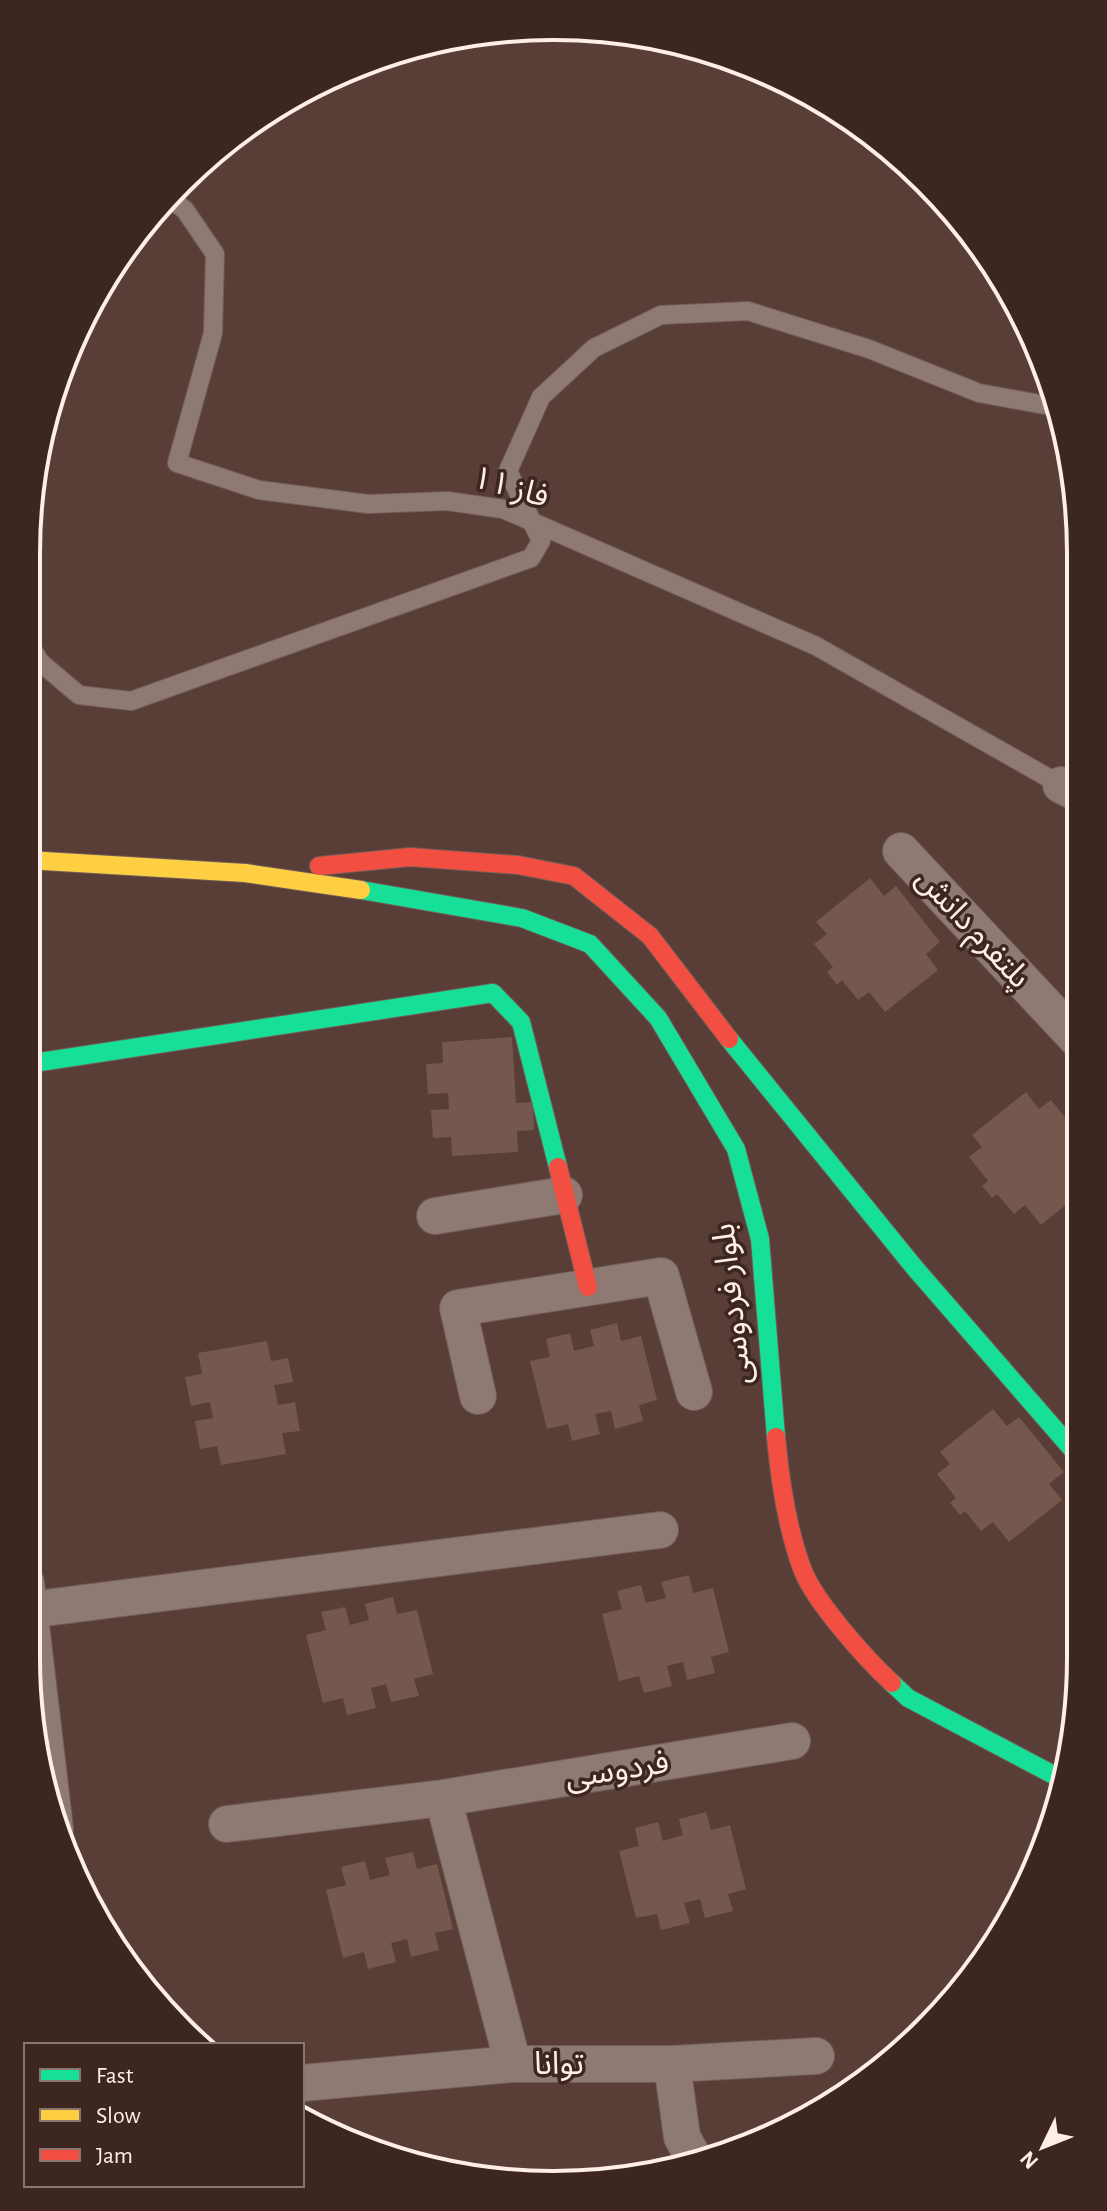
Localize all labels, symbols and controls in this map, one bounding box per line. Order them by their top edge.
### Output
street label: فاز ۱۱ [469,461,553,515]
street label: پلتفرم دانش [905,862,1036,999]
street label: بلوار فردوسی [708,1221,758,1386]
street label: فردوسی [563,1746,671,1796]
legend [24,2043,304,2187]
street label: توانا [534,2048,584,2082]
text: Fast [96,2064,134,2088]
text: Slow [96,2104,141,2128]
north arrow [1003,2107,1083,2187]
text: Jam [96,2144,133,2168]
text: N [1016,2147,1042,2173]

